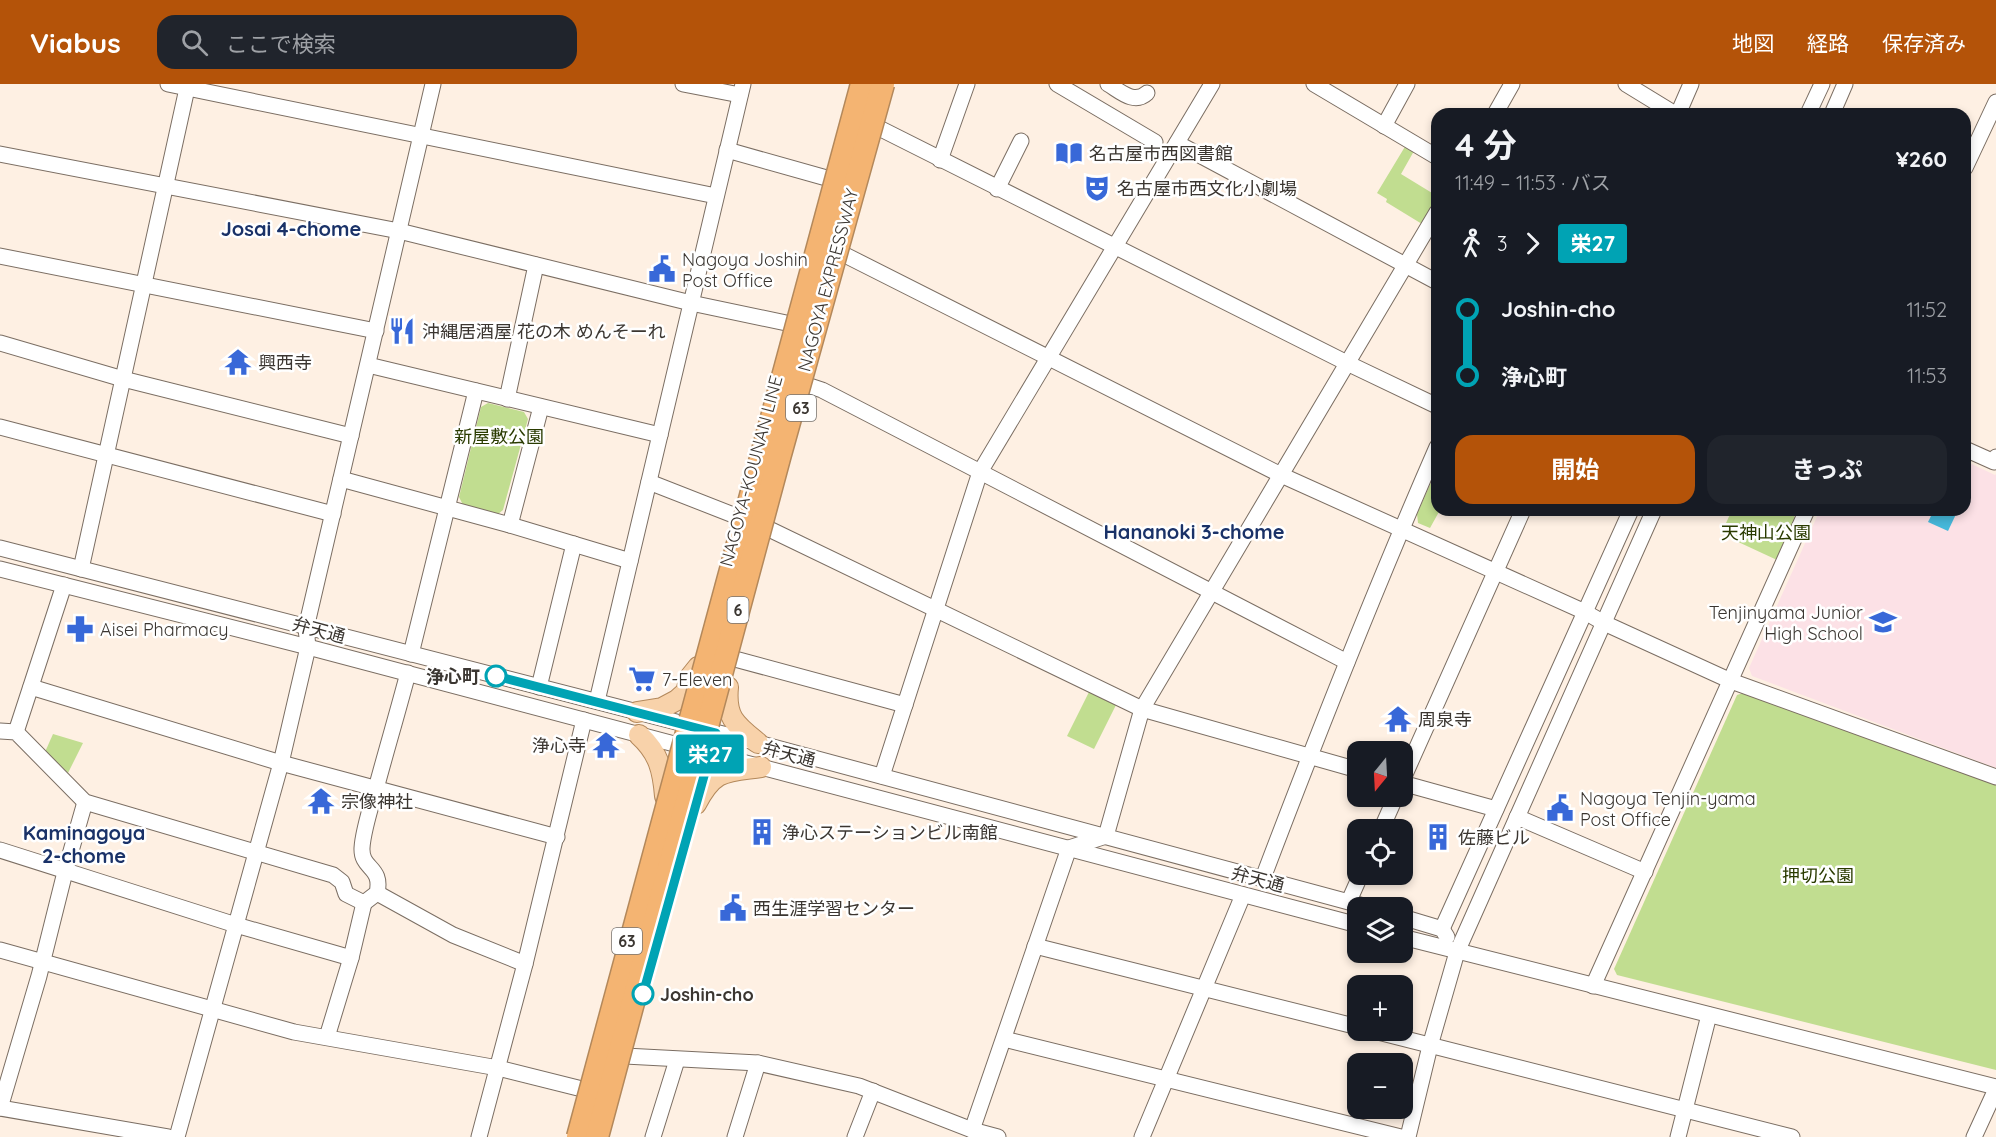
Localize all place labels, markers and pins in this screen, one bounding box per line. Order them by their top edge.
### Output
library icon: 名古屋市西図書館 [1054,138,1084,168]
place label: 名古屋市西図書館 [1089,142,1233,165]
theatre icon: 名古屋市西文化小劇場 [1082,173,1112,203]
place label: 名古屋市西文化小劇場 [1117,177,1297,200]
place label: Nagoya Joshin Post Office [682,248,808,292]
public building icon: Nagoya Joshin Post Office [647,254,677,284]
restaurant icon: 沖縄居酒屋 花の木 めんそーれ [387,316,417,346]
place label: 沖縄居酒屋 花の木 めんそーれ [422,320,666,343]
temple icon: 興西寺 [223,347,253,377]
place label: 興西寺 [258,351,312,374]
place label: Tenjinyama Junior High School [1709,601,1863,645]
school or university icon: Tenjinyama Junior High School [1868,607,1898,637]
pharmacy icon: Aisei Pharmacy [65,614,95,644]
place label: Aisei Pharmacy [100,618,229,641]
supermarket icon: 7-Eleven [627,664,657,694]
place label: 浄心町 [426,665,480,688]
marker: 浄心町 [485,665,507,687]
place label: 7-Eleven [662,668,733,691]
temple icon: 周泉寺 [1383,704,1413,734]
place label: 周泉寺 [1418,708,1472,731]
temple icon: 浄心寺 [591,730,621,760]
place label: 浄心寺 [532,734,586,757]
temple icon: 宗像神社 [306,786,336,816]
place label: Nagoya Tenjin-yama Post Office [1580,787,1756,831]
place label: 宗像神社 [341,790,413,813]
public building icon: Nagoya Tenjin-yama Post Office [1545,793,1575,823]
building icon: 浄心ステーションビル南館 [747,817,777,847]
place label: 浄心ステーションビル南館 [782,821,998,844]
building icon: 佐藤ビル [1423,822,1453,852]
place label: 佐藤ビル [1458,826,1530,849]
public building icon: 西生涯学習センター [718,893,748,923]
place label: 西生涯学習センター [753,897,915,920]
marker: Joshin-cho [632,983,654,1005]
place label: Joshin-cho [660,983,754,1006]

